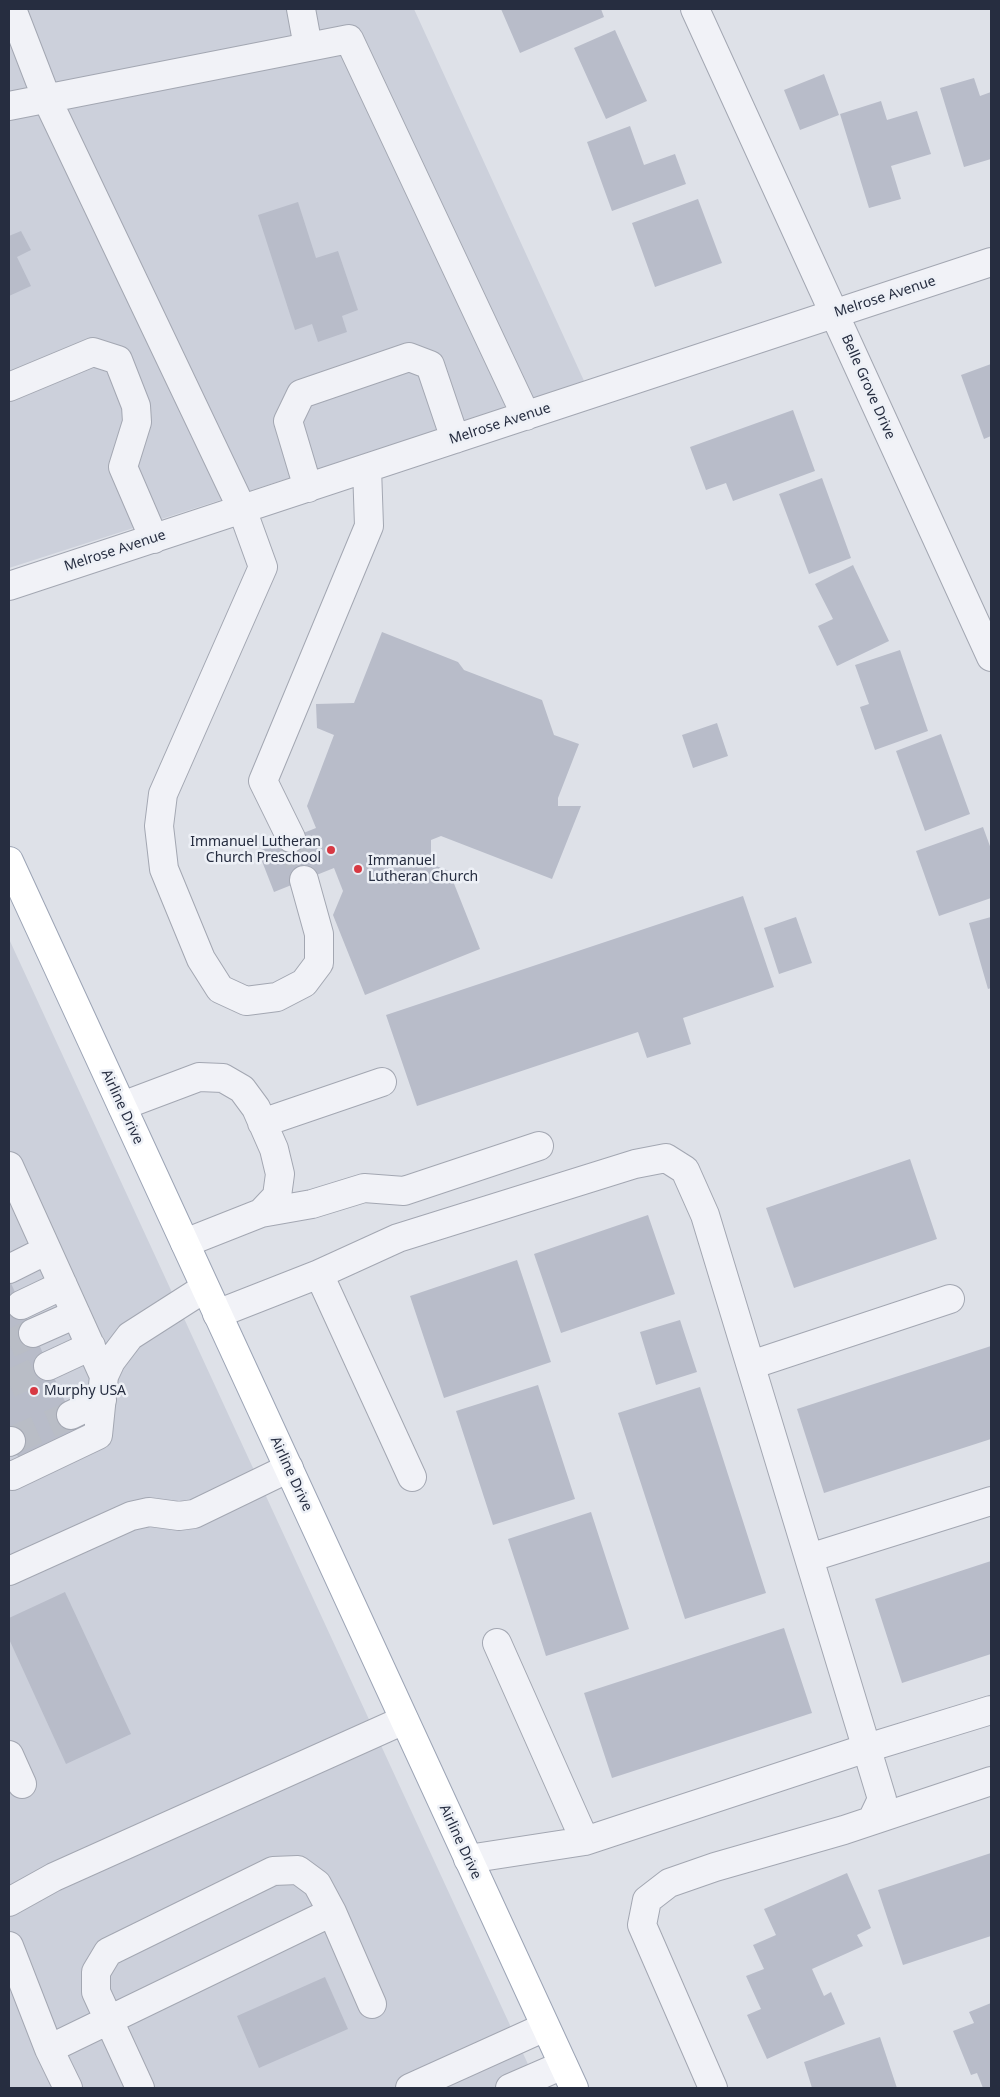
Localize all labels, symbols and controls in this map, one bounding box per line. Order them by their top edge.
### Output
street label: Melrose Avenue [832,273,938,321]
street label: Belle Grove Drive [837,332,899,442]
street label: Melrose Avenue [447,400,553,448]
street label: Melrose Avenue [62,527,168,575]
place label: Immanuel Lutheran Church Preschool [190,834,321,866]
marker: Immanuel Lutheran Church Preschool [325,844,337,856]
place label: Immanuel Lutheran Church [368,853,478,886]
marker: Immanuel Lutheran Church [352,863,364,875]
street label: Airline Drive [97,1067,147,1147]
place label: Murphy USA [44,1383,126,1399]
marker: Murphy USA [28,1385,40,1397]
street label: Airline Drive [266,1434,316,1514]
street label: Airline Drive [435,1802,485,1882]

